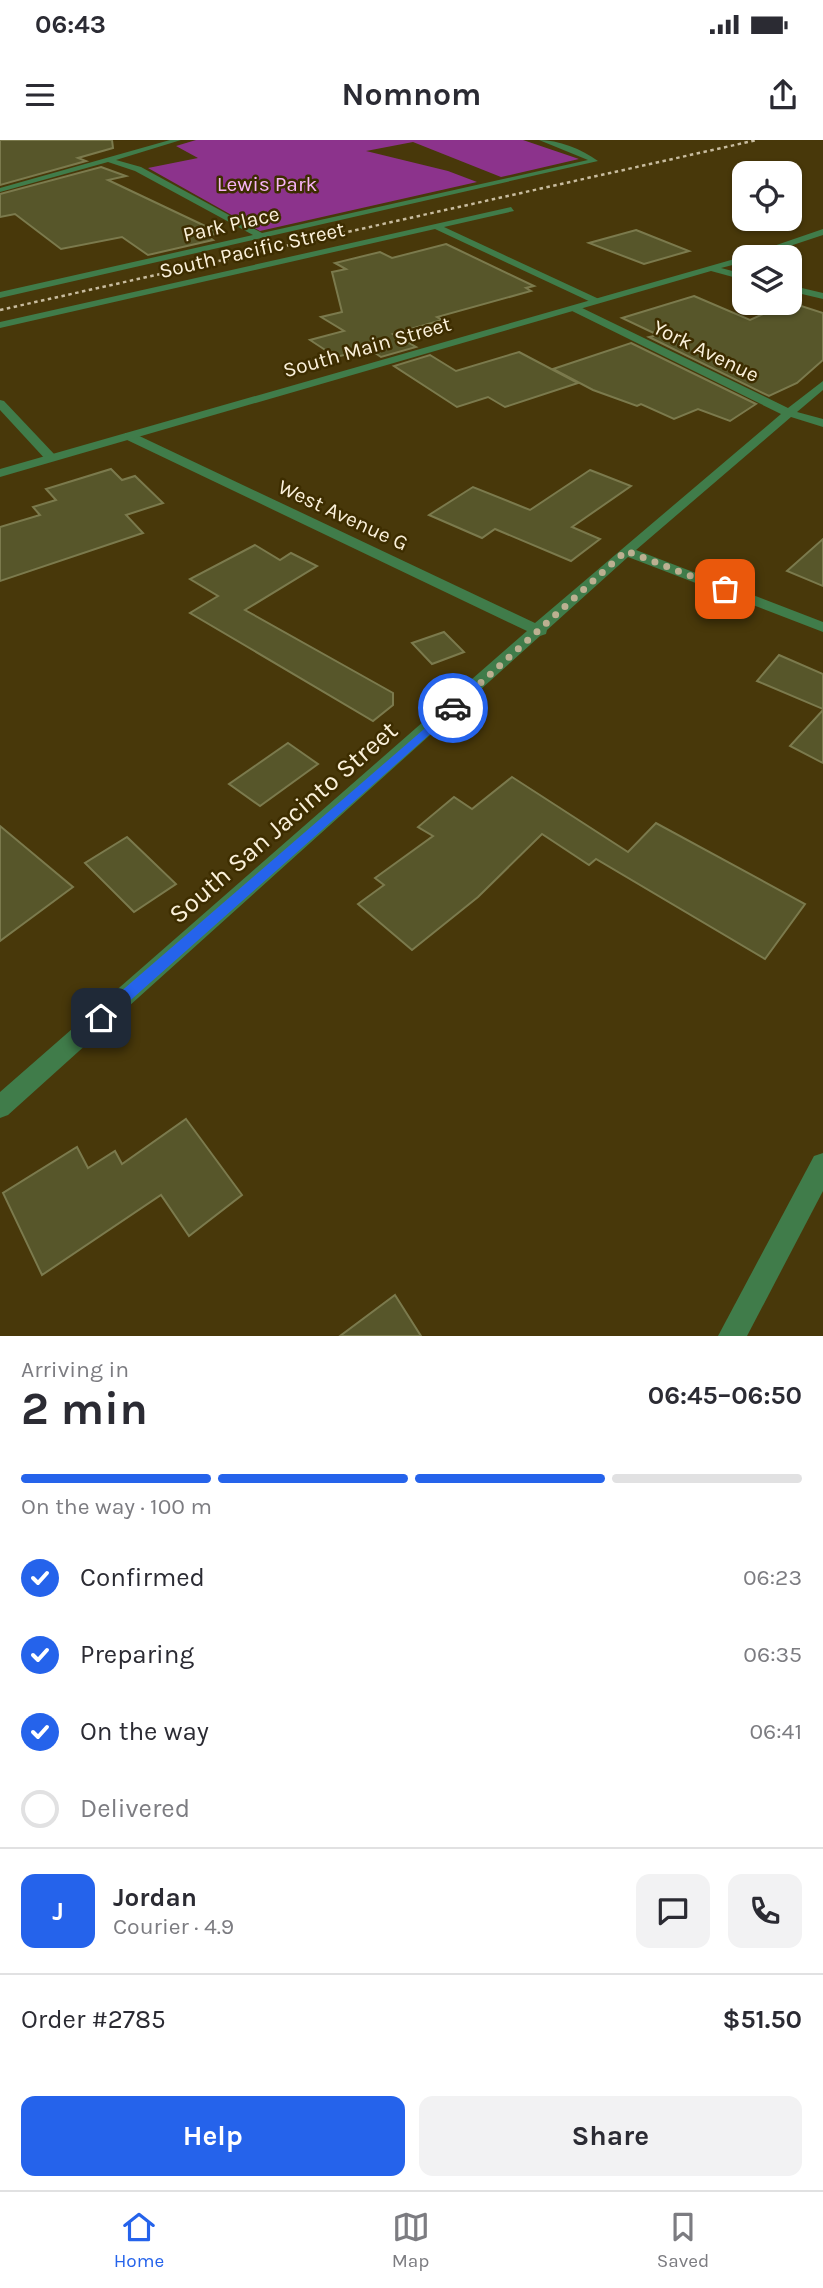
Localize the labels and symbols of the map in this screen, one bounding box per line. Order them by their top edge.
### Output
park label: Lewis Park [217,172,318,196]
street label: Park Place [180,201,282,247]
street label: South Pacific Street [157,217,347,283]
street label: South Main Street [280,312,454,382]
street label: York Avenue [649,315,763,387]
street label: West Avenue G [274,474,412,556]
pin [695,559,755,619]
courier [418,673,488,743]
street label: South San Jacinto Street [163,715,404,930]
pin [71,988,131,1048]

